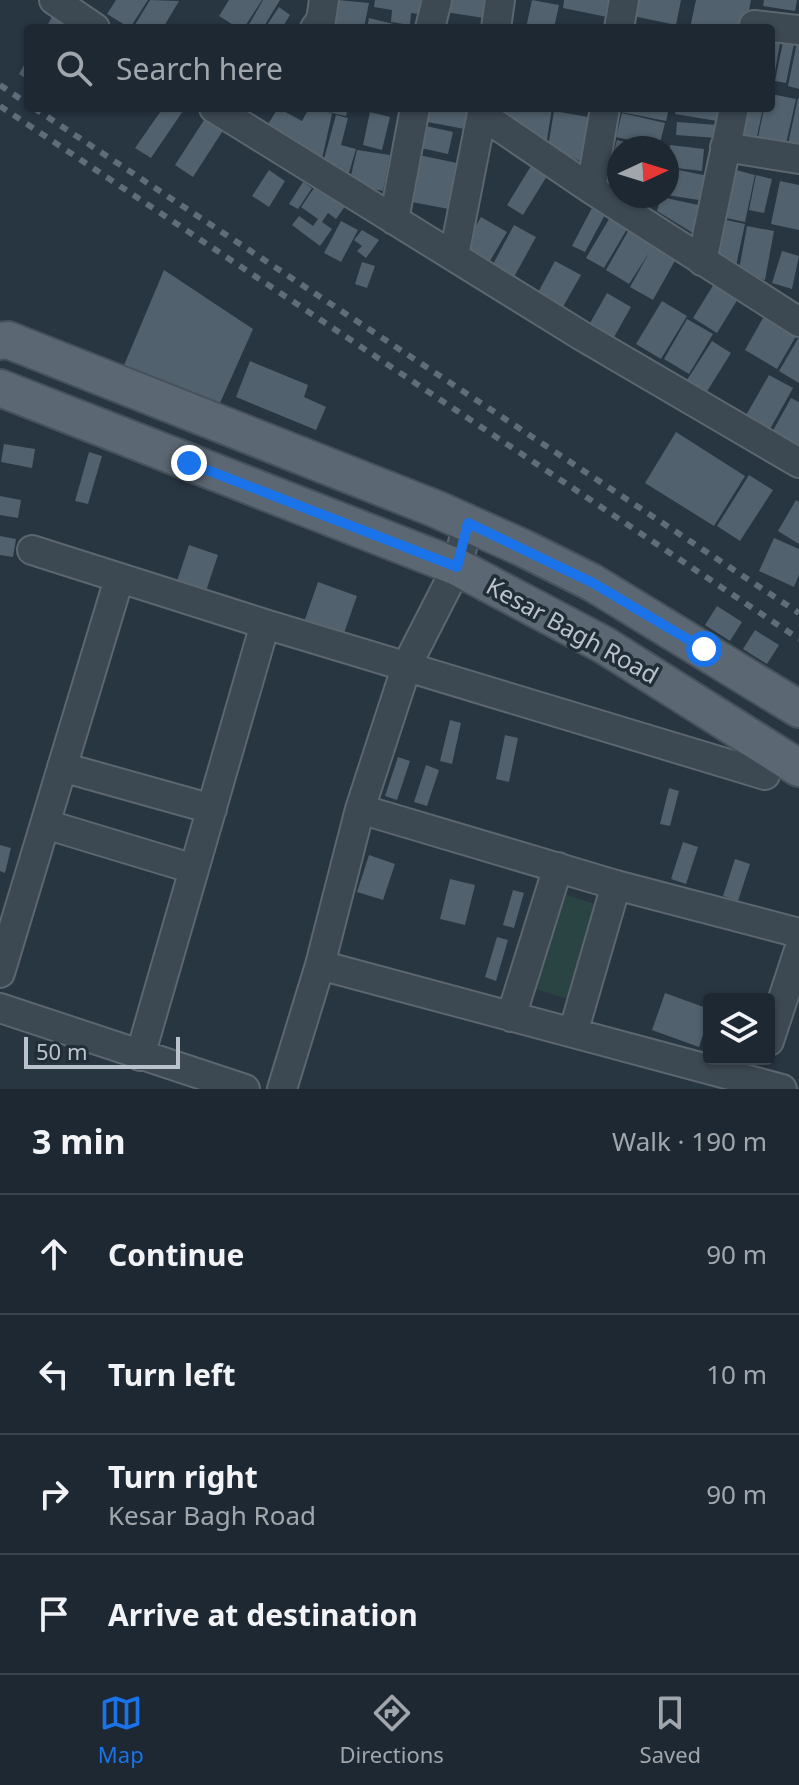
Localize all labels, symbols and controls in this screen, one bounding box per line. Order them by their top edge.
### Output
search box [24,24,775,112]
icon: search [52,46,96,90]
text: Search here [116,48,283,89]
north arrow [607,136,679,208]
route end [171,445,207,481]
street label: Kesar Bagh Road [481,569,665,691]
route start [686,631,722,667]
map controls [703,993,775,1065]
button: layers [703,993,775,1065]
scale bar [24,1033,180,1069]
text: 50 m [36,1036,87,1066]
text: 3 min [32,1118,126,1164]
text: Walk · 190 m [612,1123,767,1159]
icon: ahead [32,1232,76,1276]
text: Continue [108,1234,244,1275]
text: 90 m [706,1236,767,1272]
icon: left [32,1352,76,1396]
text: Turn left [108,1354,236,1395]
text: 10 m [706,1356,767,1392]
text: Turn right [108,1456,258,1497]
icon: right [32,1472,76,1516]
text: 90 m [706,1476,767,1512]
text: Kesar Bagh Road [108,1497,316,1533]
icon: arrive [32,1592,76,1636]
text: Arrive at destination [108,1594,418,1635]
tab: Map [98,1691,144,1769]
tab: Directions [339,1691,444,1769]
tab: Saved [640,1691,701,1769]

